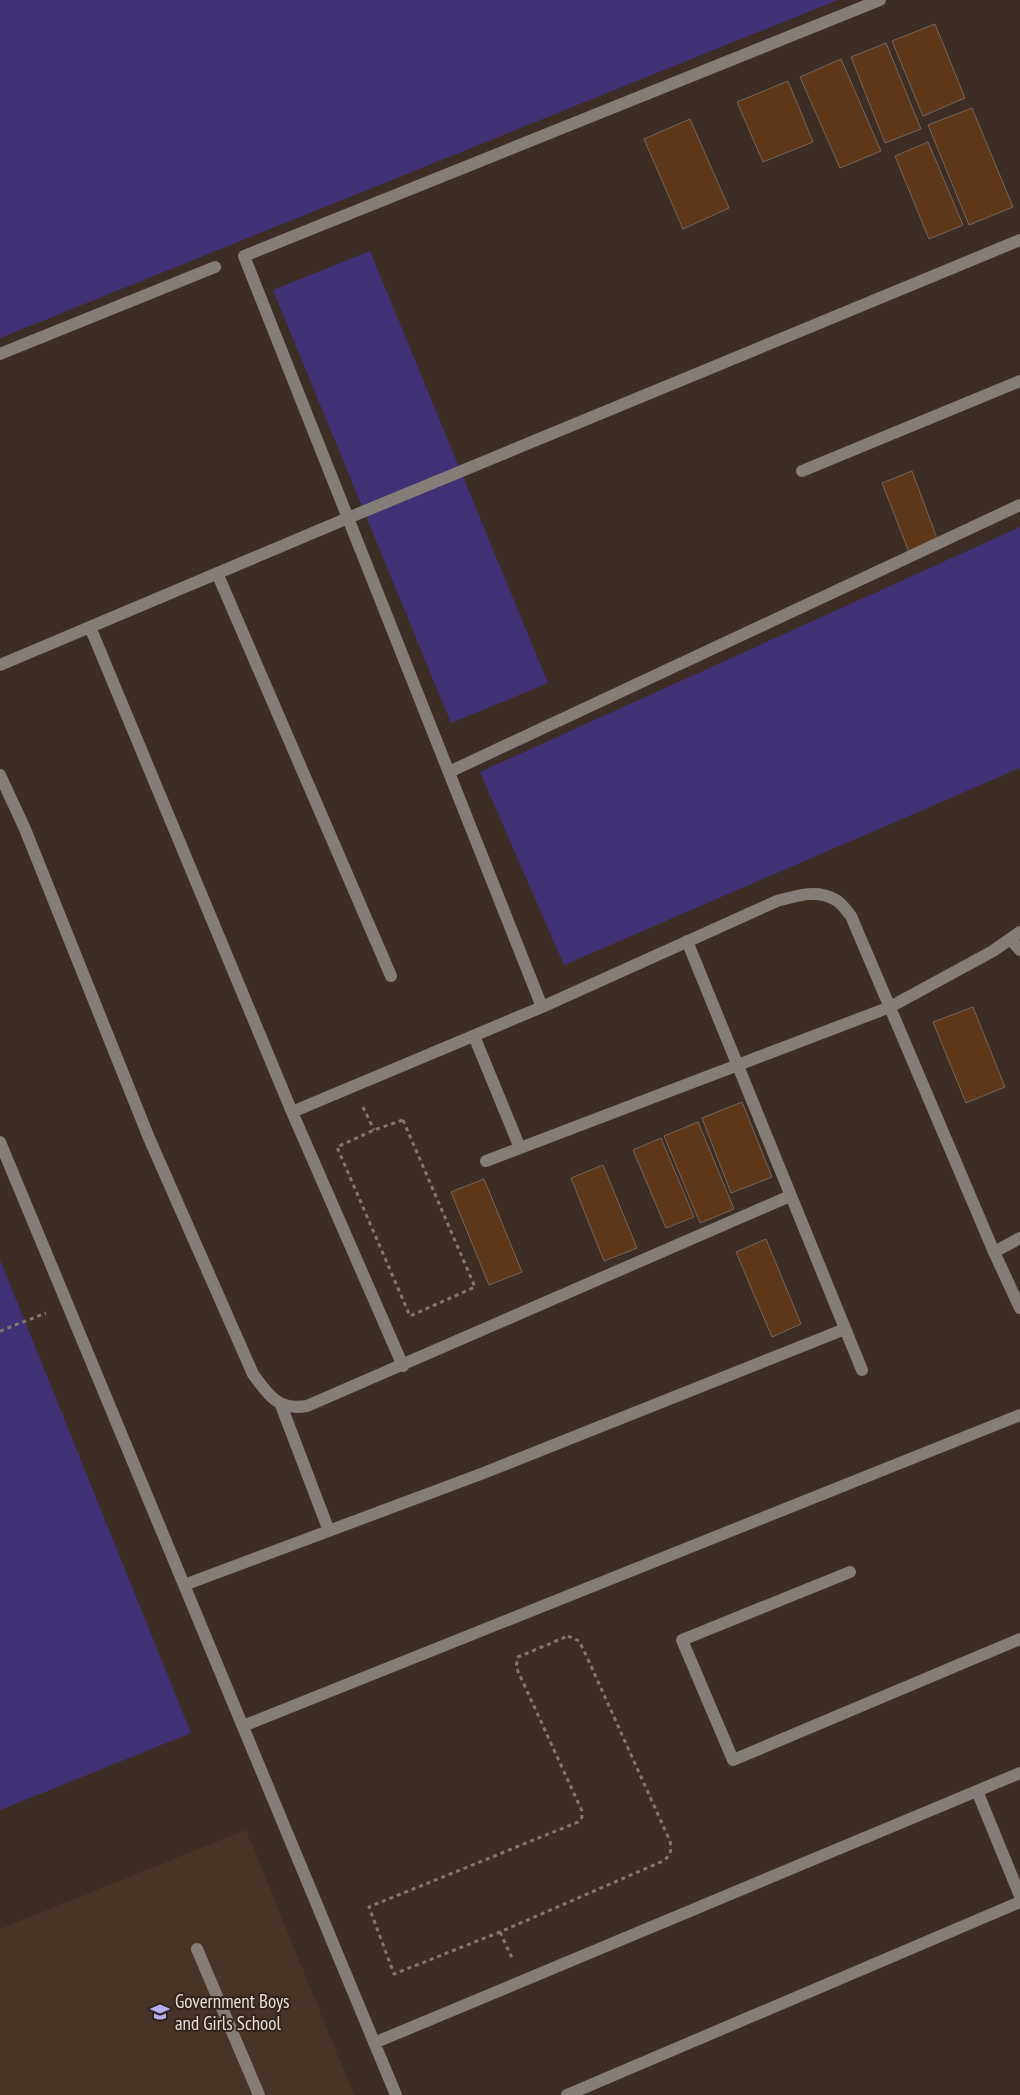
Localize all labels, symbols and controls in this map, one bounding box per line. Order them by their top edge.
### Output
place label: Government Boys and Girls School [175,1989,289,2035]
school or university icon: Government Boys and Girls School [149,2001,171,2023]

